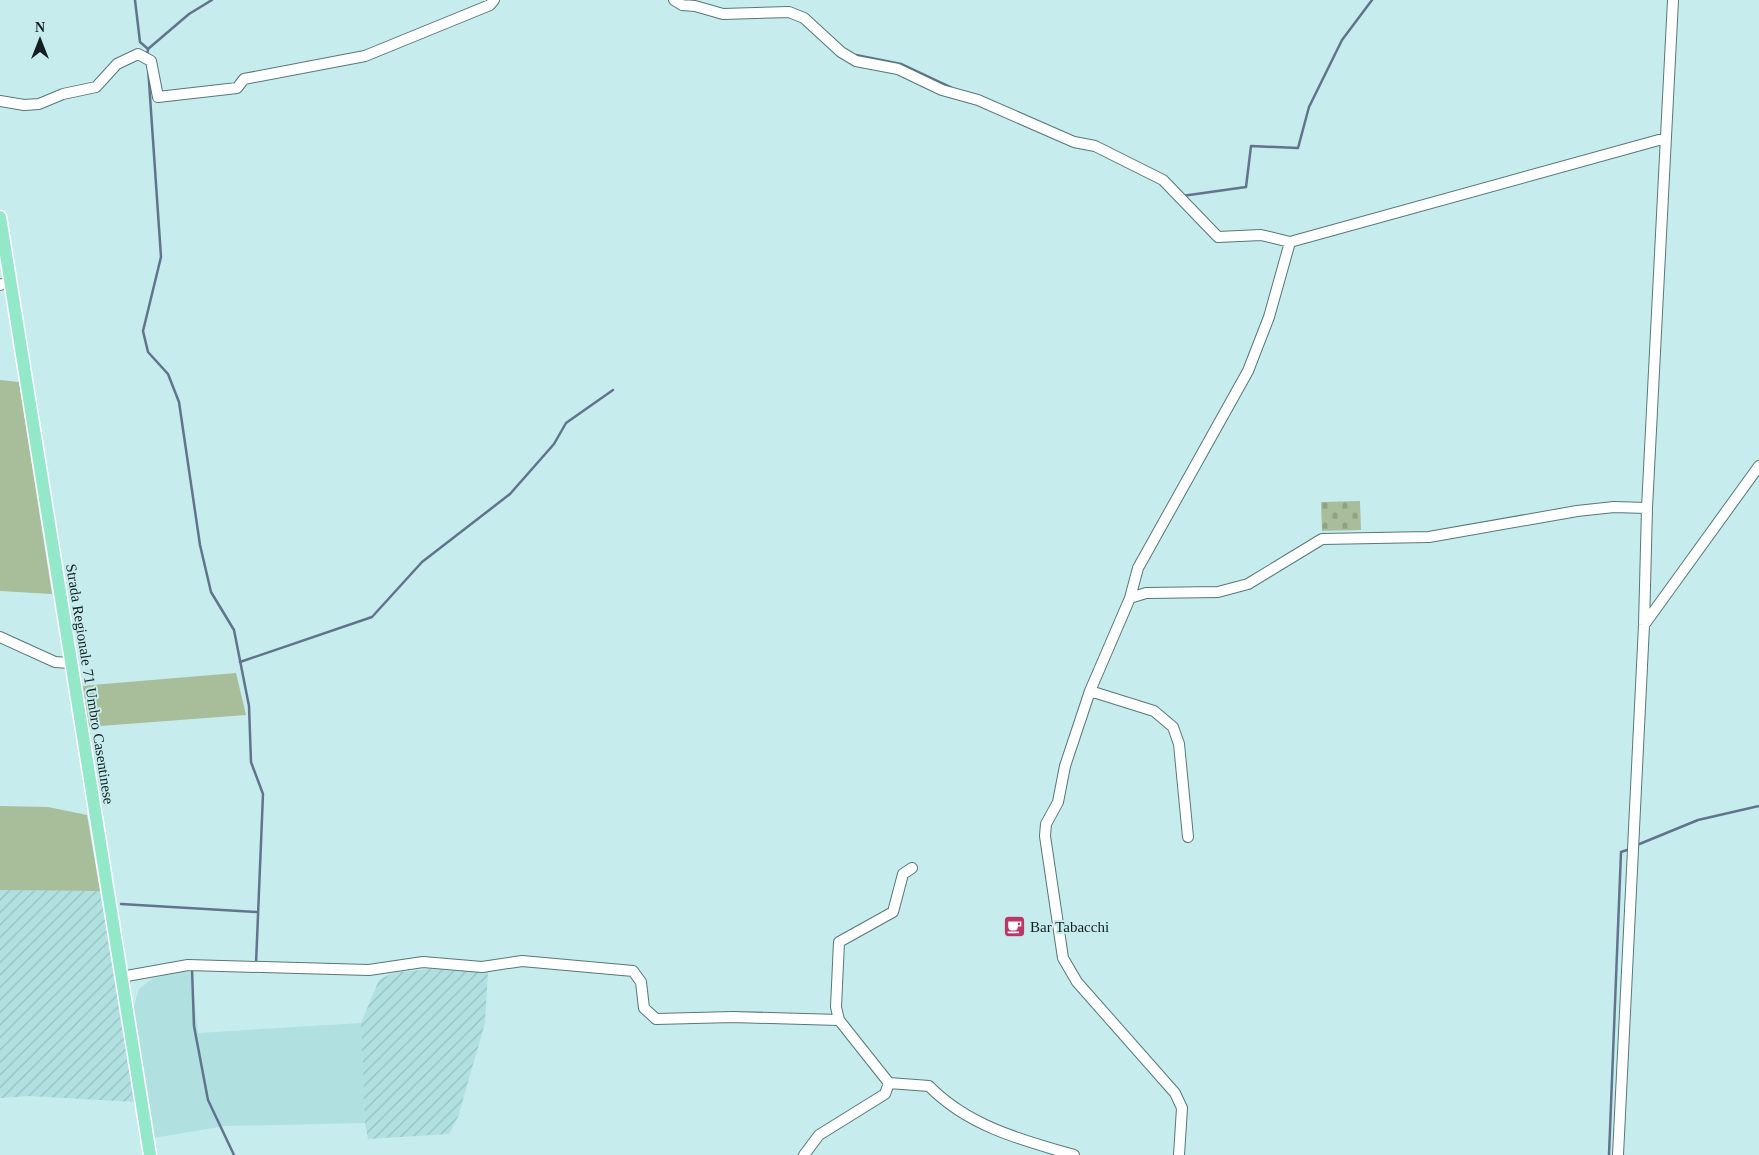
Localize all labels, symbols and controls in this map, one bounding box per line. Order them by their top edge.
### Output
north arrow [15,15,65,65]
text: N [35,20,45,35]
street label: Strada Regionale 71 Umbro Casentinese [63,563,117,806]
cafe icon: Bar Tabacchi [1002,915,1026,939]
place label: Bar Tabacchi [1030,919,1109,935]

